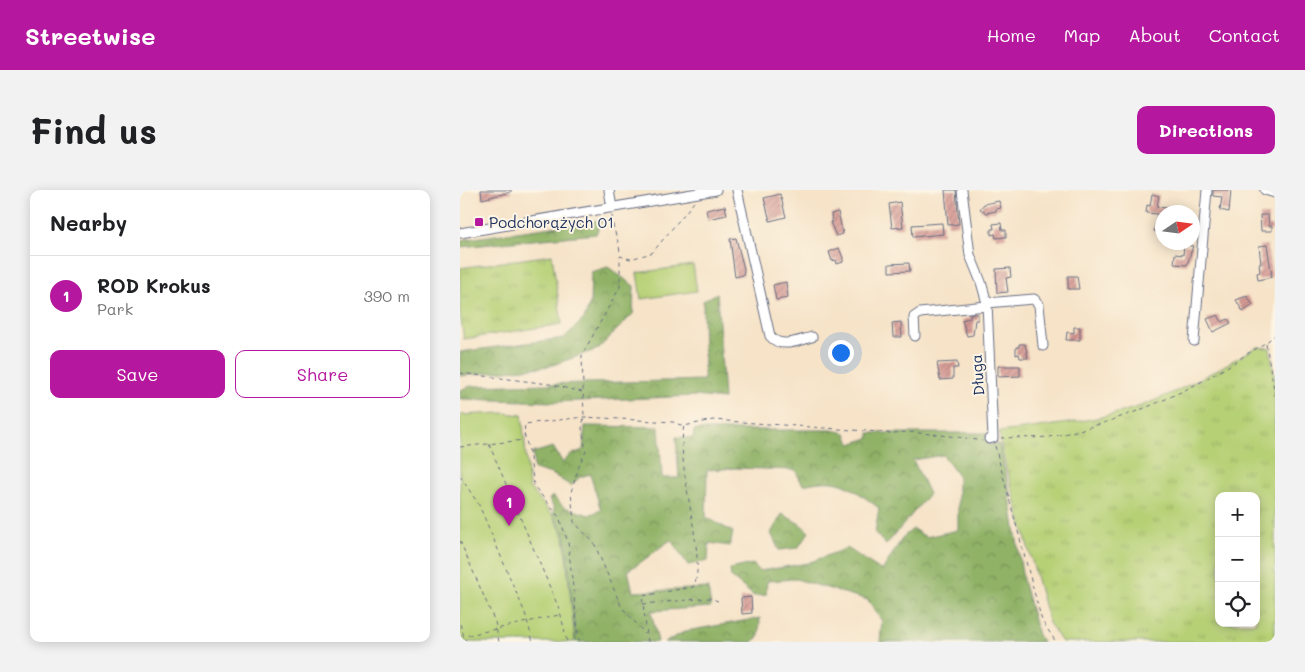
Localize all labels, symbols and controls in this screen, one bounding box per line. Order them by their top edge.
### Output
text: Streetwise [25,20,155,51]
text: Home [987,23,1036,47]
text: Map [1064,23,1100,47]
text: About [1128,23,1181,47]
text: Contact [1209,23,1280,47]
button: Directions [1137,106,1275,154]
text: Find us [30,107,157,153]
north arrow [1155,205,1200,250]
text: Nearby [50,209,127,236]
place label: Podchorążych 01 [489,212,614,232]
marker: Podchorążych 01 [473,216,485,228]
text: ROD Krokus [97,273,211,298]
text: 1 [62,285,70,306]
text: 390 m [363,285,410,306]
text: Park [97,298,133,319]
your location [828,340,854,366]
button: Save [50,350,225,398]
button: Share [235,350,410,398]
street label: Długa [966,354,988,396]
pin: 1 [493,485,525,526]
map controls [1215,492,1260,627]
button: + [1215,492,1260,537]
button: − [1215,537,1260,582]
button: locate [1215,582,1260,627]

